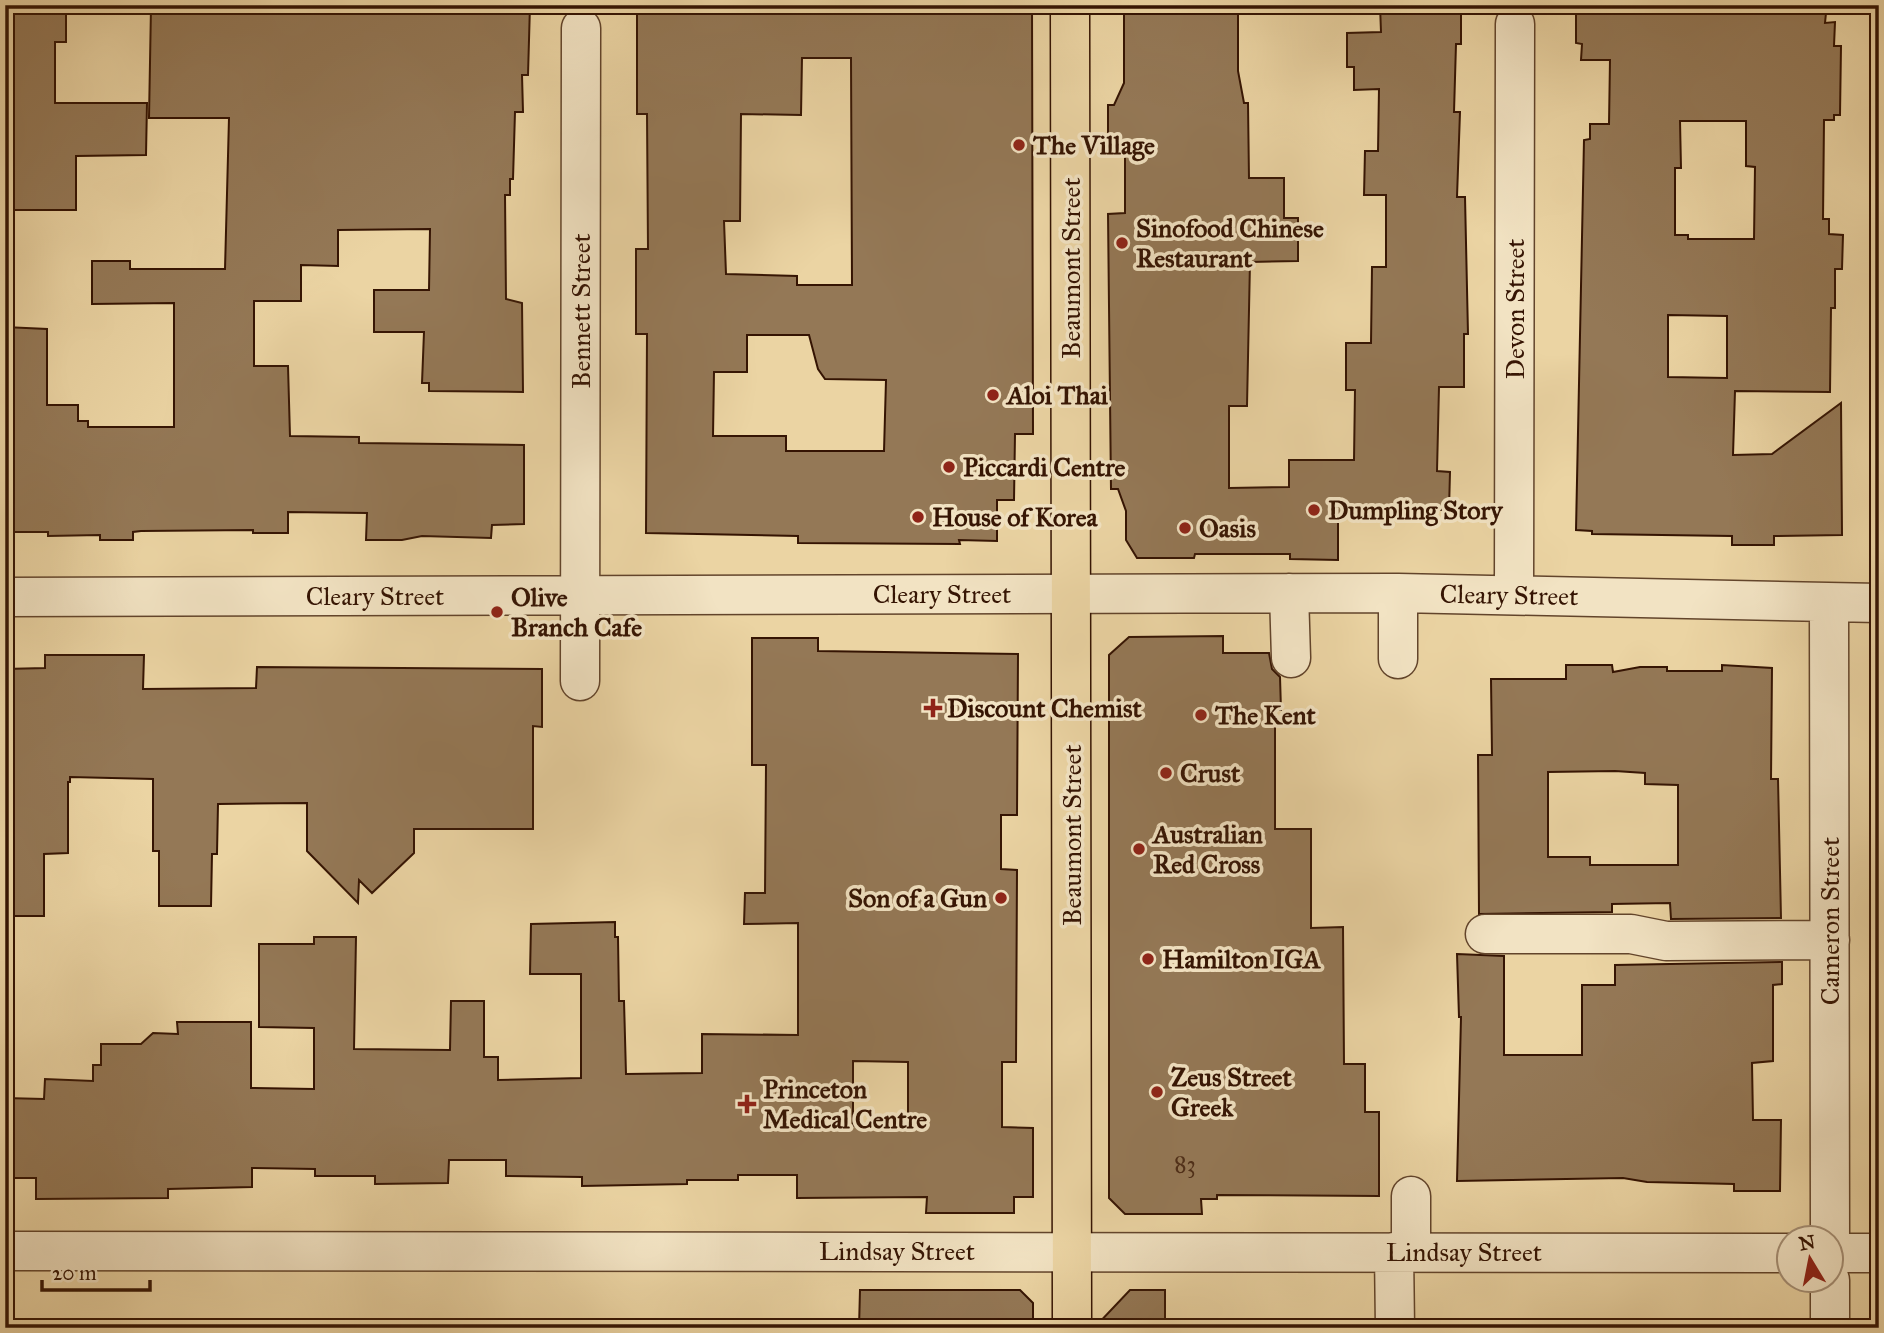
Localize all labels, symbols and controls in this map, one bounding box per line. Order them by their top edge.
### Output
place label: The Village [1032,129,1155,162]
marker: The Village [1011,137,1027,153]
street label: Beaumont Street [1055,177,1087,359]
place label: Sinofood Chinese Restaurant [1136,212,1324,274]
street label: Bennett Street [565,233,597,389]
marker: Sinofood Chinese Restaurant [1114,235,1130,251]
street label: Devon Street [1499,238,1531,380]
place label: Aloi Thai [1005,379,1109,411]
marker: Aloi Thai [985,387,1001,403]
place label: Piccardi Centre [963,451,1126,483]
marker: Piccardi Centre [941,459,957,475]
place label: Dumpling Story [1328,494,1504,527]
place label: House of Korea [932,501,1099,533]
marker: Dumpling Story [1306,502,1322,518]
marker: House of Korea [910,509,926,525]
place label: Oasis [1199,512,1256,544]
marker: Oasis [1177,520,1193,536]
street label: Cleary Street [873,578,1011,610]
street label: Cleary Street [1439,578,1579,612]
street label: Cleary Street [306,580,444,612]
place label: Olive Branch Cafe [511,581,642,643]
marker: Olive Branch Cafe [489,604,505,620]
place label: Discount Chemist [947,692,1142,724]
place label: The Kent [1214,699,1317,731]
marker: Discount Chemist [925,700,941,716]
marker: The Kent [1193,707,1209,723]
street label: Beaumont Street [1056,744,1088,926]
place label: Crust [1180,757,1241,789]
marker: Crust [1158,765,1174,781]
place label: Australian Red Cross [1151,818,1263,880]
street label: Cameron Street [1814,837,1846,1005]
marker: Australian Red Cross [1131,841,1147,857]
place label: Son of a Gun [848,882,987,914]
marker: Son of a Gun [993,890,1009,906]
place label: Hamilton IGA [1162,943,1321,975]
marker: Hamilton IGA [1140,951,1156,967]
place label: Zeus Street Greek [1171,1061,1292,1123]
place label: Princeton Medical Centre [763,1073,927,1135]
marker: Zeus Street Greek [1149,1084,1165,1100]
marker: Princeton Medical Centre [737,1094,757,1114]
house number: 83 [1174,1150,1196,1178]
north arrow [1776,1224,1846,1294]
text: N [1797,1230,1817,1255]
street label: Lindsay Street [819,1235,975,1267]
street label: Lindsay Street [1386,1236,1542,1268]
scale bar [42,1249,150,1293]
text: 20 m [52,1260,97,1286]

